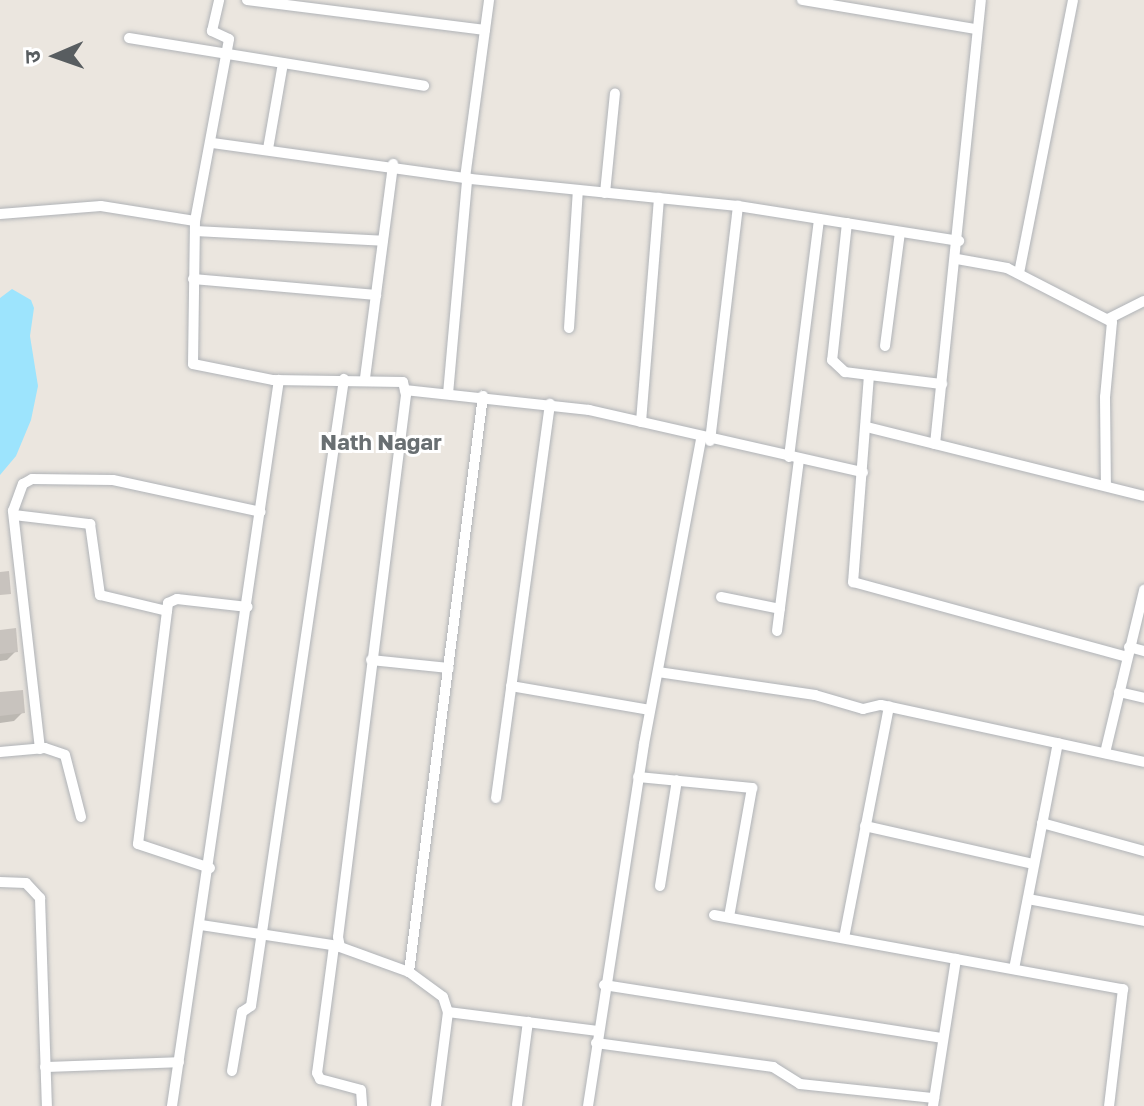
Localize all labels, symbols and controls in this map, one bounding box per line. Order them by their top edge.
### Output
north arrow [16,16,96,96]
text: उ [18,50,45,64]
district label: Nath Nagar [320,429,442,455]

